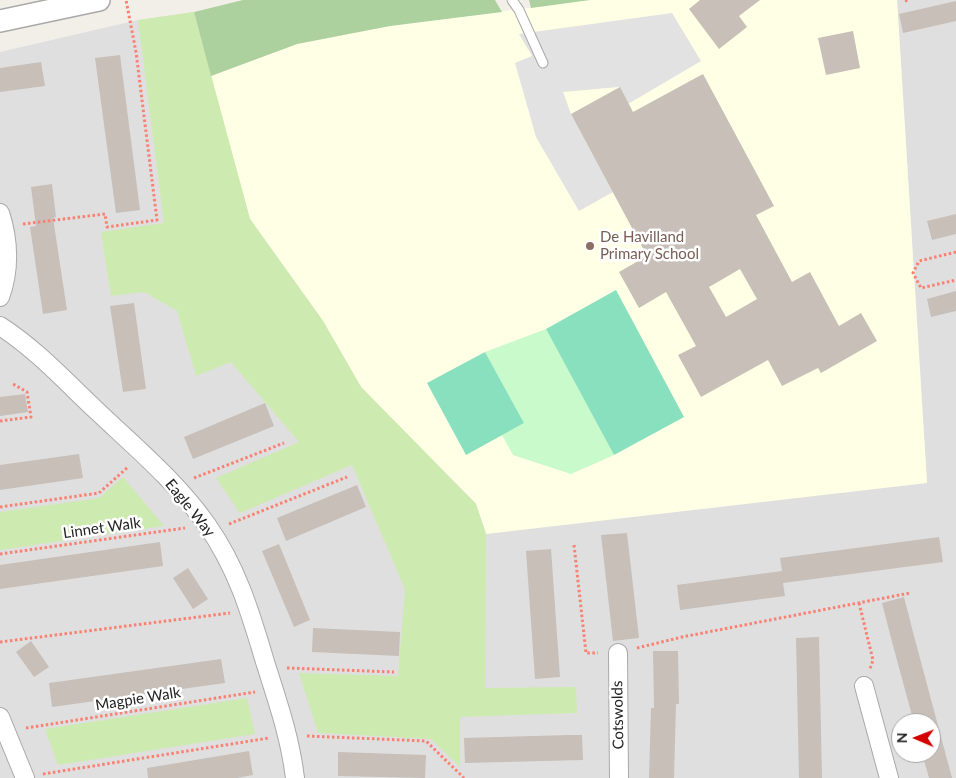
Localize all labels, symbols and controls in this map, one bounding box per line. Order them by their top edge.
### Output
place label: De Havilland Primary School [600,228,699,263]
marker: De Havilland Primary School [584,240,596,252]
street label: Eagle Way [161,476,219,540]
street label: Linnet Walk [62,514,142,542]
street label: Cotswolds [608,680,628,750]
street label: Magpie Walk [94,683,182,715]
north arrow [891,713,941,763]
text: N [893,732,910,743]

